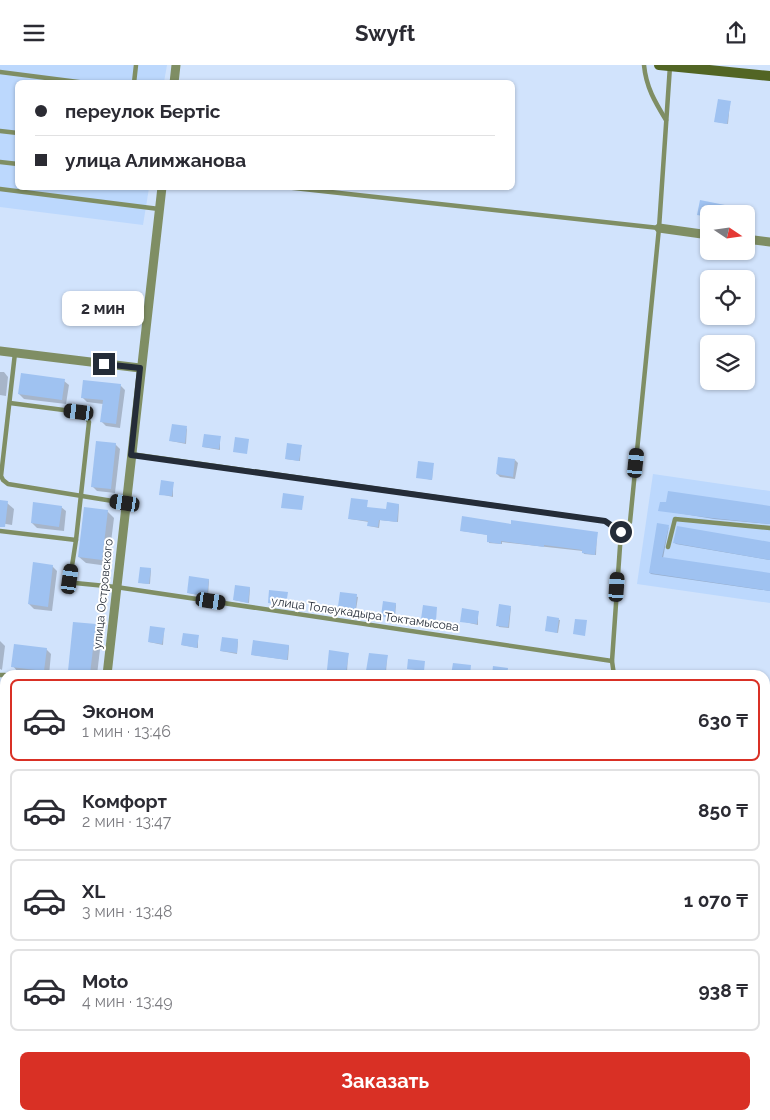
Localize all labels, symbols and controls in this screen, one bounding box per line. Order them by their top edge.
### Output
icon: menu [20,19,48,47]
icon: share [722,19,750,47]
text: Swyft [355,20,415,46]
text: переулок Бертіс [65,100,221,122]
text: улица Алимжанова [65,149,246,171]
north arrow [700,205,755,260]
map controls [700,205,755,390]
button: locate [700,270,755,325]
callout: 2 мин [63,291,145,327]
text: 2 мин [81,299,125,318]
button: layers [700,335,755,390]
route end [93,353,115,375]
car [63,403,94,421]
car [626,447,645,479]
car [109,493,140,513]
route start [610,521,632,543]
street label: улица Островского [90,538,116,650]
car [60,563,79,595]
car [608,572,625,602]
car [195,591,226,611]
street label: улица Толеукадыра Токтамысова [270,594,460,634]
icon: car [22,698,67,743]
text: Эконом [82,700,154,722]
text: 630 ₸ [698,709,748,731]
text: 1 мин · 13:46 [82,722,171,741]
icon: car [22,788,67,833]
text: Комфорт [82,790,167,812]
text: 850 ₸ [698,799,748,821]
text: 2 мин · 13:47 [82,812,171,831]
icon: car [22,878,67,923]
text: XL [82,880,105,902]
text: 1 070 ₸ [684,889,748,911]
text: 3 мин · 13:48 [82,902,172,921]
icon: car [22,968,67,1013]
text: Moto [82,970,128,992]
text: 938 ₸ [698,979,748,1001]
text: 4 мин · 13:49 [82,992,173,1011]
button: Заказать [20,1052,750,1110]

